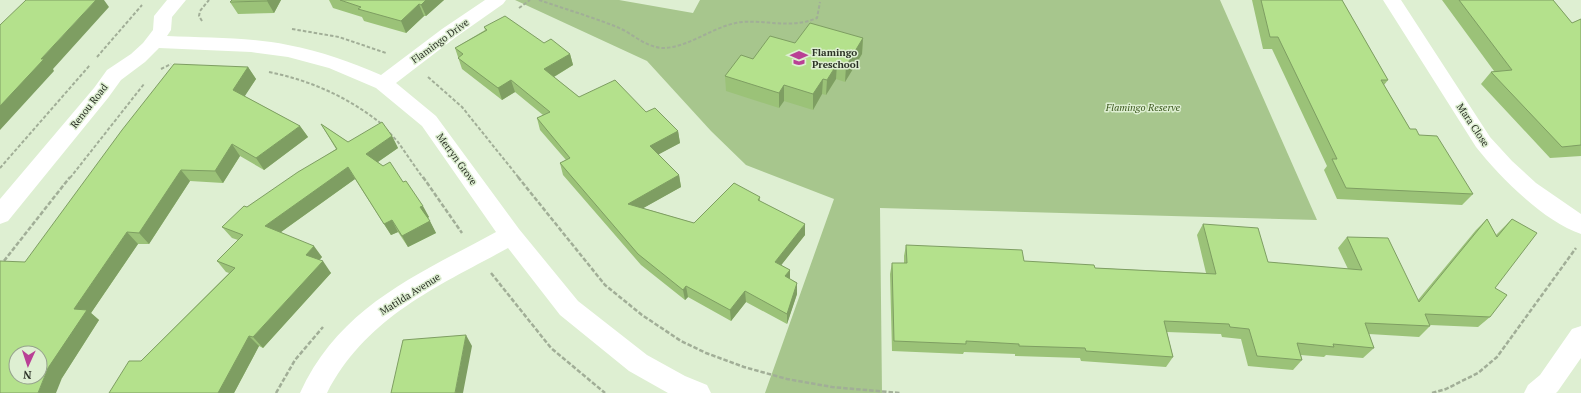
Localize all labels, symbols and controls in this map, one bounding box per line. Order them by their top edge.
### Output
street label: Flamingo Drive [409,16,471,66]
place label: Flamingo Preschool [812,46,860,71]
school or university icon: Flamingo Preschool [789,48,809,68]
street label: Renou Road [68,81,111,131]
park label: Flamingo Reserve [1105,101,1181,114]
street label: Mara Close [1454,101,1492,149]
street label: Merryn Grove [434,131,480,187]
street label: Matilda Avenue [377,270,443,318]
north arrow [8,345,48,385]
text: N [22,368,32,382]

